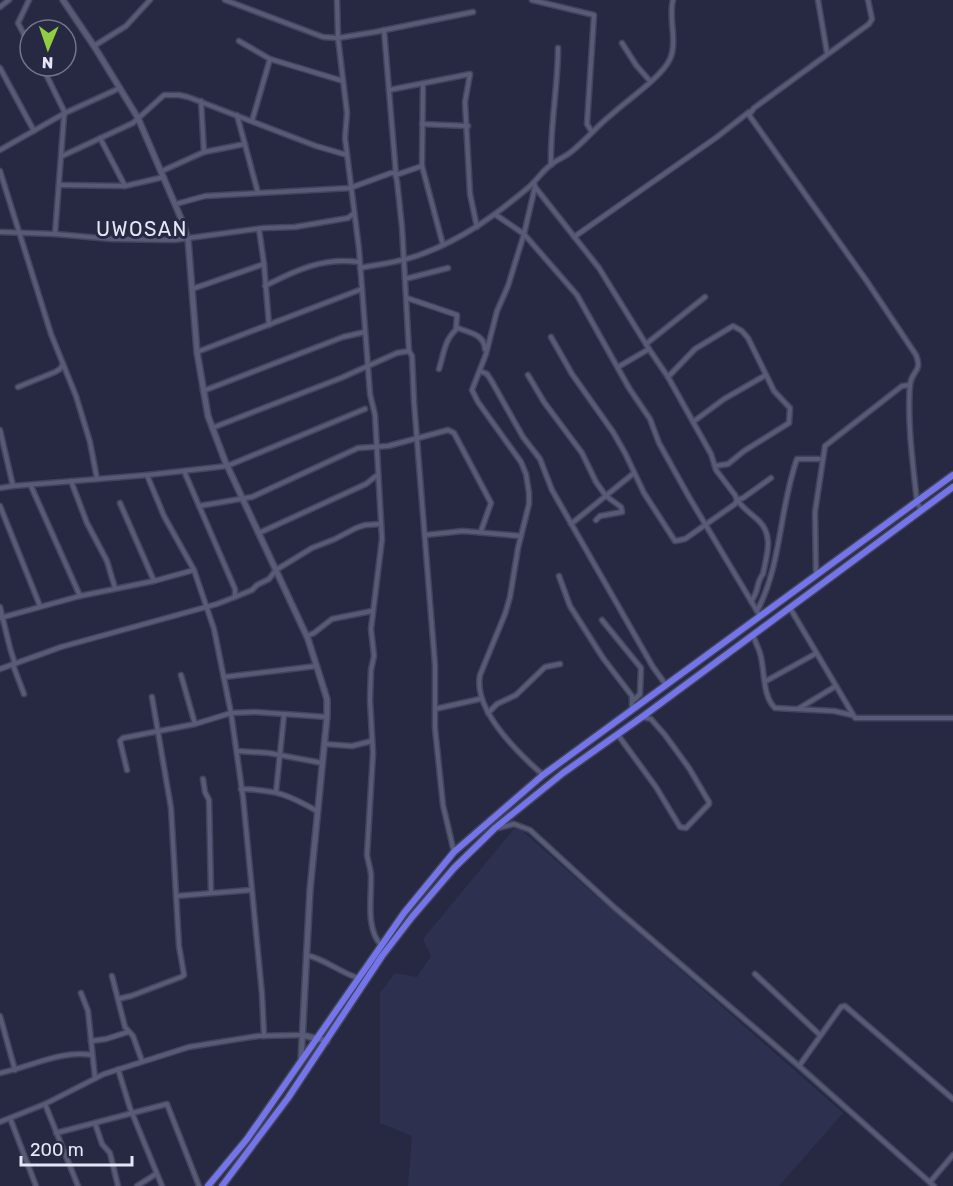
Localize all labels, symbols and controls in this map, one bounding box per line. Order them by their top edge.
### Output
north arrow [18,18,78,78]
text: N [41,53,54,72]
district label: UWOSAN [96,217,188,241]
scale bar [21,1129,132,1167]
text: 200 m [30,1139,84,1161]

